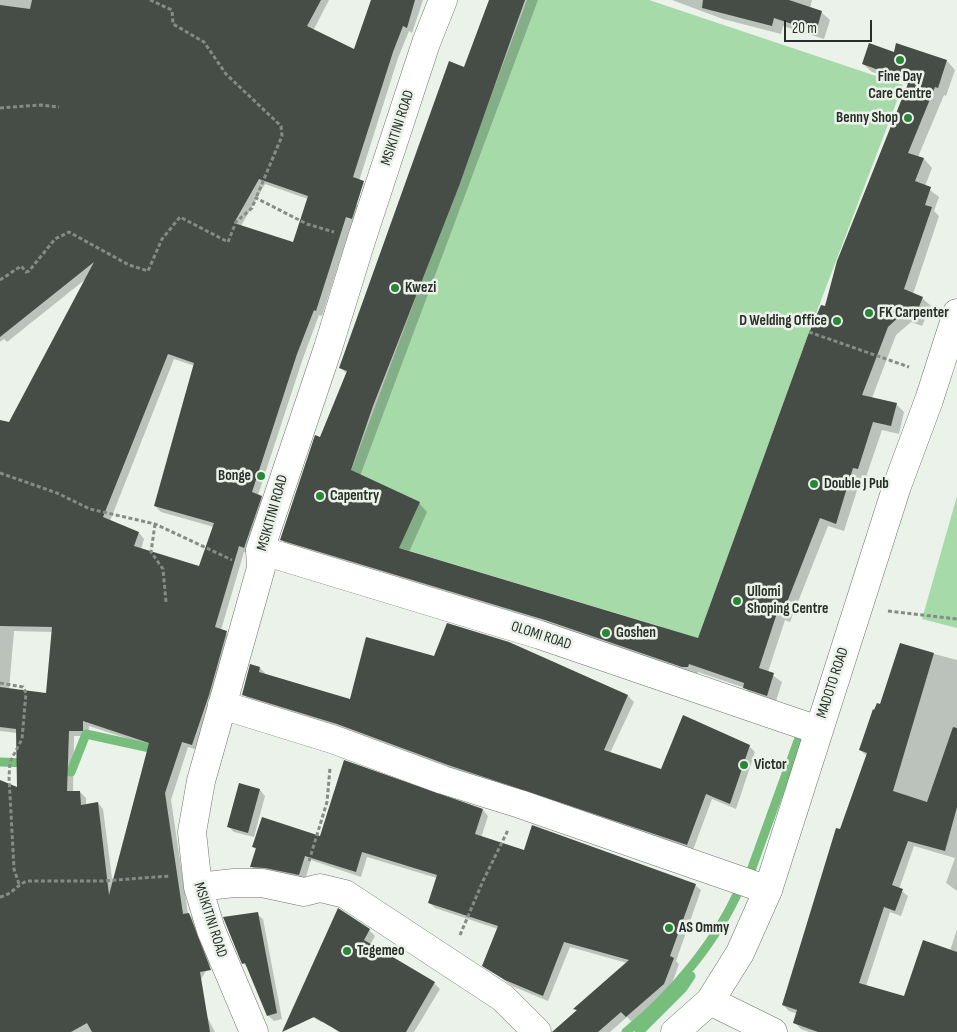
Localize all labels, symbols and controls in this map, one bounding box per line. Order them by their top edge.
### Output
scale bar [787,10,874,42]
text: 20 m [792,19,817,38]
marker: Fine Day Care Centre [894,54,906,66]
place label: Fine Day Care Centre [868,68,932,103]
street label: MSIKITINI ROAD [377,88,419,168]
place label: Benny Shop [836,109,898,127]
marker: Benny Shop [902,112,914,124]
place label: Kwezi [405,279,436,297]
marker: Kwezi [389,282,401,294]
place label: FK Carpenter [879,304,949,322]
marker: FK Carpenter [863,307,875,319]
place label: D Welding Office [739,312,827,330]
marker: D Welding Office [831,315,843,327]
place label: Bonge [218,467,251,485]
marker: Bonge [255,470,267,482]
street label: MSIKITINI ROAD [254,473,292,553]
place label: Double J Pub [824,475,889,493]
marker: Double J Pub [808,478,820,490]
place label: Capentry [330,487,379,505]
marker: Capentry [314,490,326,502]
place label: Ullomi Shoping Centre [747,583,828,618]
marker: Ullomi Shoping Centre [731,595,743,607]
street label: OLOMI ROAD [509,618,573,654]
place label: Goshen [616,624,656,642]
marker: Goshen [600,627,612,639]
street label: MADOTO ROAD [813,645,853,721]
place label: Victor [754,756,787,774]
marker: Victor [738,759,750,771]
street label: MSIKITINI ROAD [189,880,231,960]
place label: AS Ommy [679,919,729,937]
marker: AS Ommy [663,922,675,934]
place label: Tegemeo [357,942,405,960]
marker: Tegemeo [341,945,353,957]

